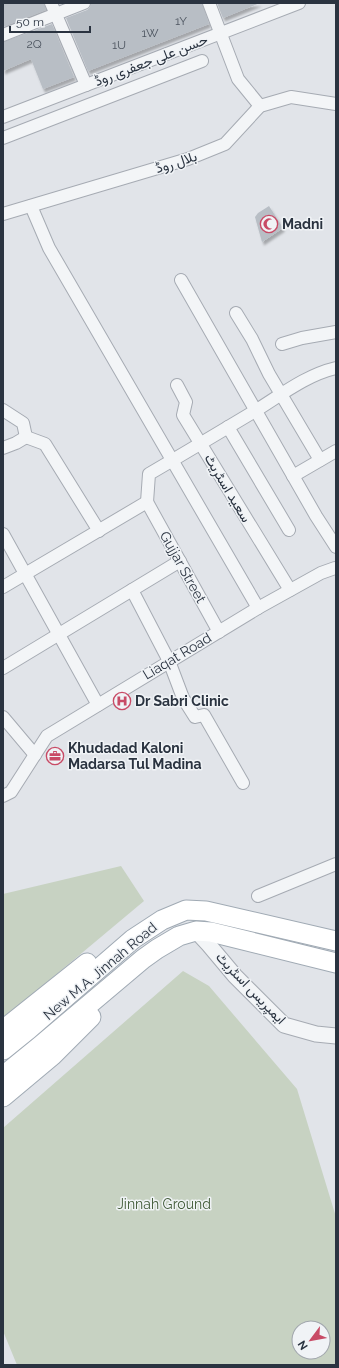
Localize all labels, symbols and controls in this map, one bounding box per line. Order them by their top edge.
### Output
scale bar [10,8,90,34]
house number: 1Y [175,14,187,28]
text: 50 m [16,15,44,29]
house number: 1W [141,26,159,40]
street label: حسن علی جعفری روڈ [92,31,210,90]
house number: 2Q [26,37,42,51]
house number: 1U [112,38,126,52]
street label: بلال روڈ [153,148,199,178]
mosque icon: Madni [259,214,279,234]
place label: Madni [282,216,323,232]
street label: سعید اسٹریٹ [200,451,255,526]
street label: Gujjar Street [157,528,209,606]
street label: Liaqat Road [140,629,214,683]
hospital icon: Dr Sabri Clinic [112,691,132,711]
place label: Dr Sabri Clinic [135,693,229,709]
place label: Khudadad Kaloni Madarsa Tul Madina [68,740,202,772]
office icon: Khudadad Kaloni Madarsa Tul Madina [45,746,65,766]
street label: New M.A. Jinnah Road [40,919,160,1023]
street label: ایمپریس اسٹریٹ [211,949,289,1029]
park label: Jinnah Ground [117,1196,211,1212]
north arrow [291,1320,331,1360]
text: N [295,1338,311,1352]

